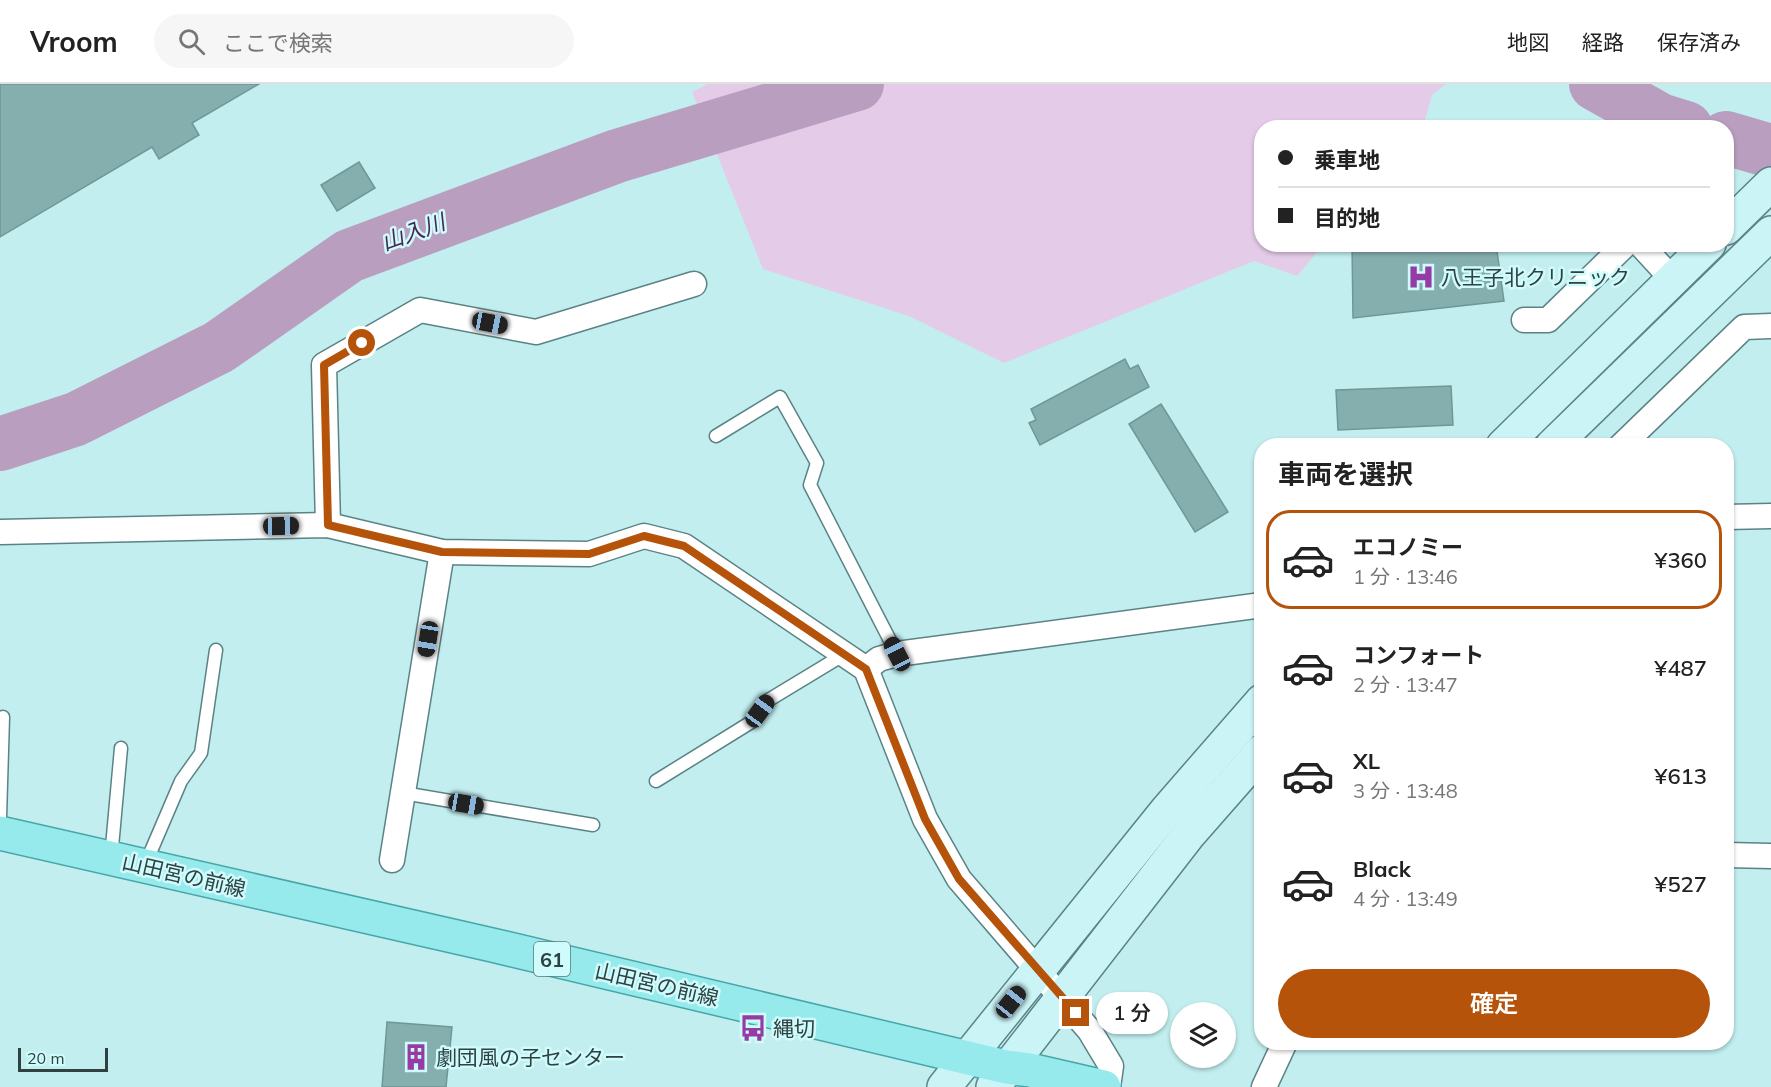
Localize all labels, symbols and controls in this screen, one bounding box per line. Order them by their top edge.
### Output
search box [154,14,574,68]
text: Vroom [30,24,118,59]
icon: search [175,25,208,58]
text: ここで検索 [223,29,333,57]
text: 地図 [1507,29,1549,55]
text: 経路 [1582,29,1624,55]
text: 保存済み [1657,29,1741,55]
text: 乗車地 [1314,146,1380,174]
text: 目的地 [1314,204,1380,232]
water label: 山入川 [377,207,451,256]
hospital icon: 八王子北クリニック [1406,262,1436,292]
place label: 八王子北クリニック [1441,264,1630,290]
car [471,311,509,335]
route start [348,329,375,356]
text: 車両を選択 [1278,457,1413,491]
car [263,517,299,535]
icon: car [1281,533,1335,587]
text: エコノミー [1353,533,1463,561]
text: ¥360 [1654,546,1707,574]
text: 1 分 · 13:46 [1353,564,1458,589]
car [416,620,440,658]
car [881,634,913,674]
icon: car [1281,641,1335,695]
text: コンフォート [1353,641,1484,669]
text: ¥487 [1654,654,1707,682]
text: 2 分 · 13:47 [1353,672,1458,697]
car [742,691,778,731]
text: XL [1353,747,1380,775]
icon: car [1281,749,1335,803]
text: ¥613 [1654,762,1707,790]
text: 3 分 · 13:48 [1353,778,1458,803]
car [447,792,485,816]
street label: 山田宮の前線 [120,848,248,902]
text: Black [1353,855,1411,883]
icon: car [1281,857,1335,911]
text: ¥527 [1654,870,1707,898]
text: 4 分 · 13:49 [1353,886,1458,911]
road number: 61 [534,942,570,976]
street label: 山田宮の前線 [593,957,721,1011]
button: 確定 [1278,969,1710,1038]
car [993,982,1029,1022]
callout: 1 分 [1097,992,1169,1034]
route end [1062,999,1089,1026]
text: 1 分 [1113,1000,1151,1025]
map controls [1170,1002,1236,1068]
button: layers [1170,1002,1236,1068]
bus stop icon: 縄切 [738,1013,768,1043]
place label: 縄切 [773,1015,815,1041]
building icon: 劇団風の子センター [401,1042,431,1072]
place label: 劇団風の子センター [436,1044,625,1070]
scale bar [18,1045,108,1072]
text: 20 m [27,1048,64,1068]

